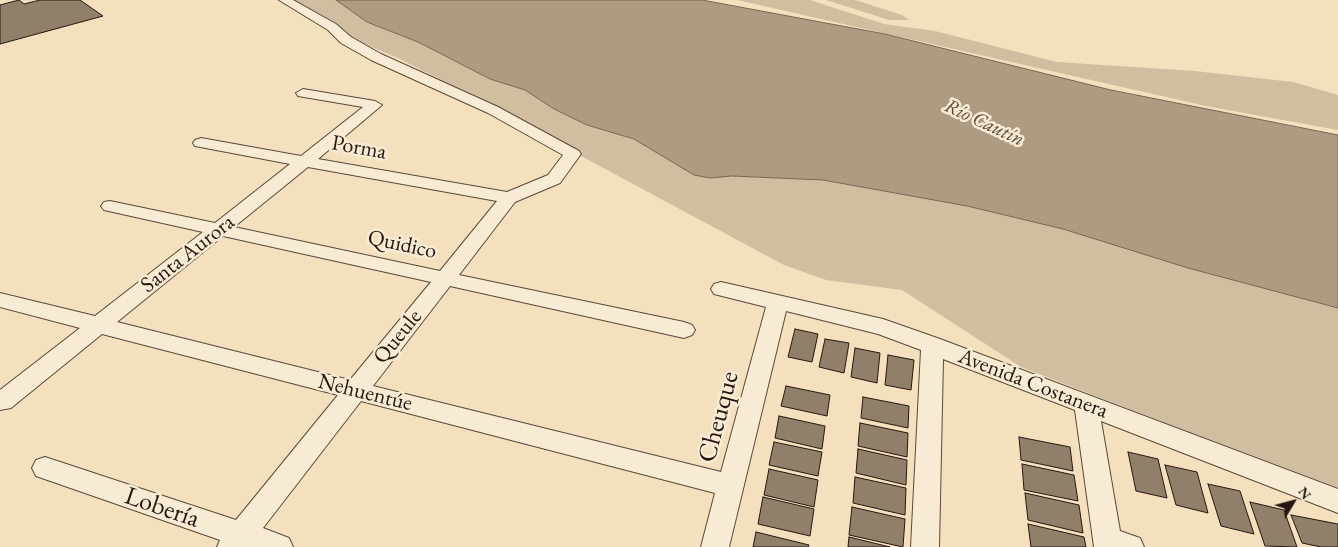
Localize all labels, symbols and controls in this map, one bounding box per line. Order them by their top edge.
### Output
water label: Río Cautín [940,94,1028,152]
street label: Porma [330,130,388,166]
street label: Santa Aurora [136,209,240,299]
street label: Quidico [365,225,439,265]
street label: Queule [368,304,428,370]
street label: Avenida Costanera [954,343,1112,425]
street label: Cheuque [692,368,746,466]
street label: Nehuentúe [315,369,415,417]
north arrow [1268,477,1318,527]
street label: Lobería [121,481,203,535]
text: N [1294,483,1316,503]

